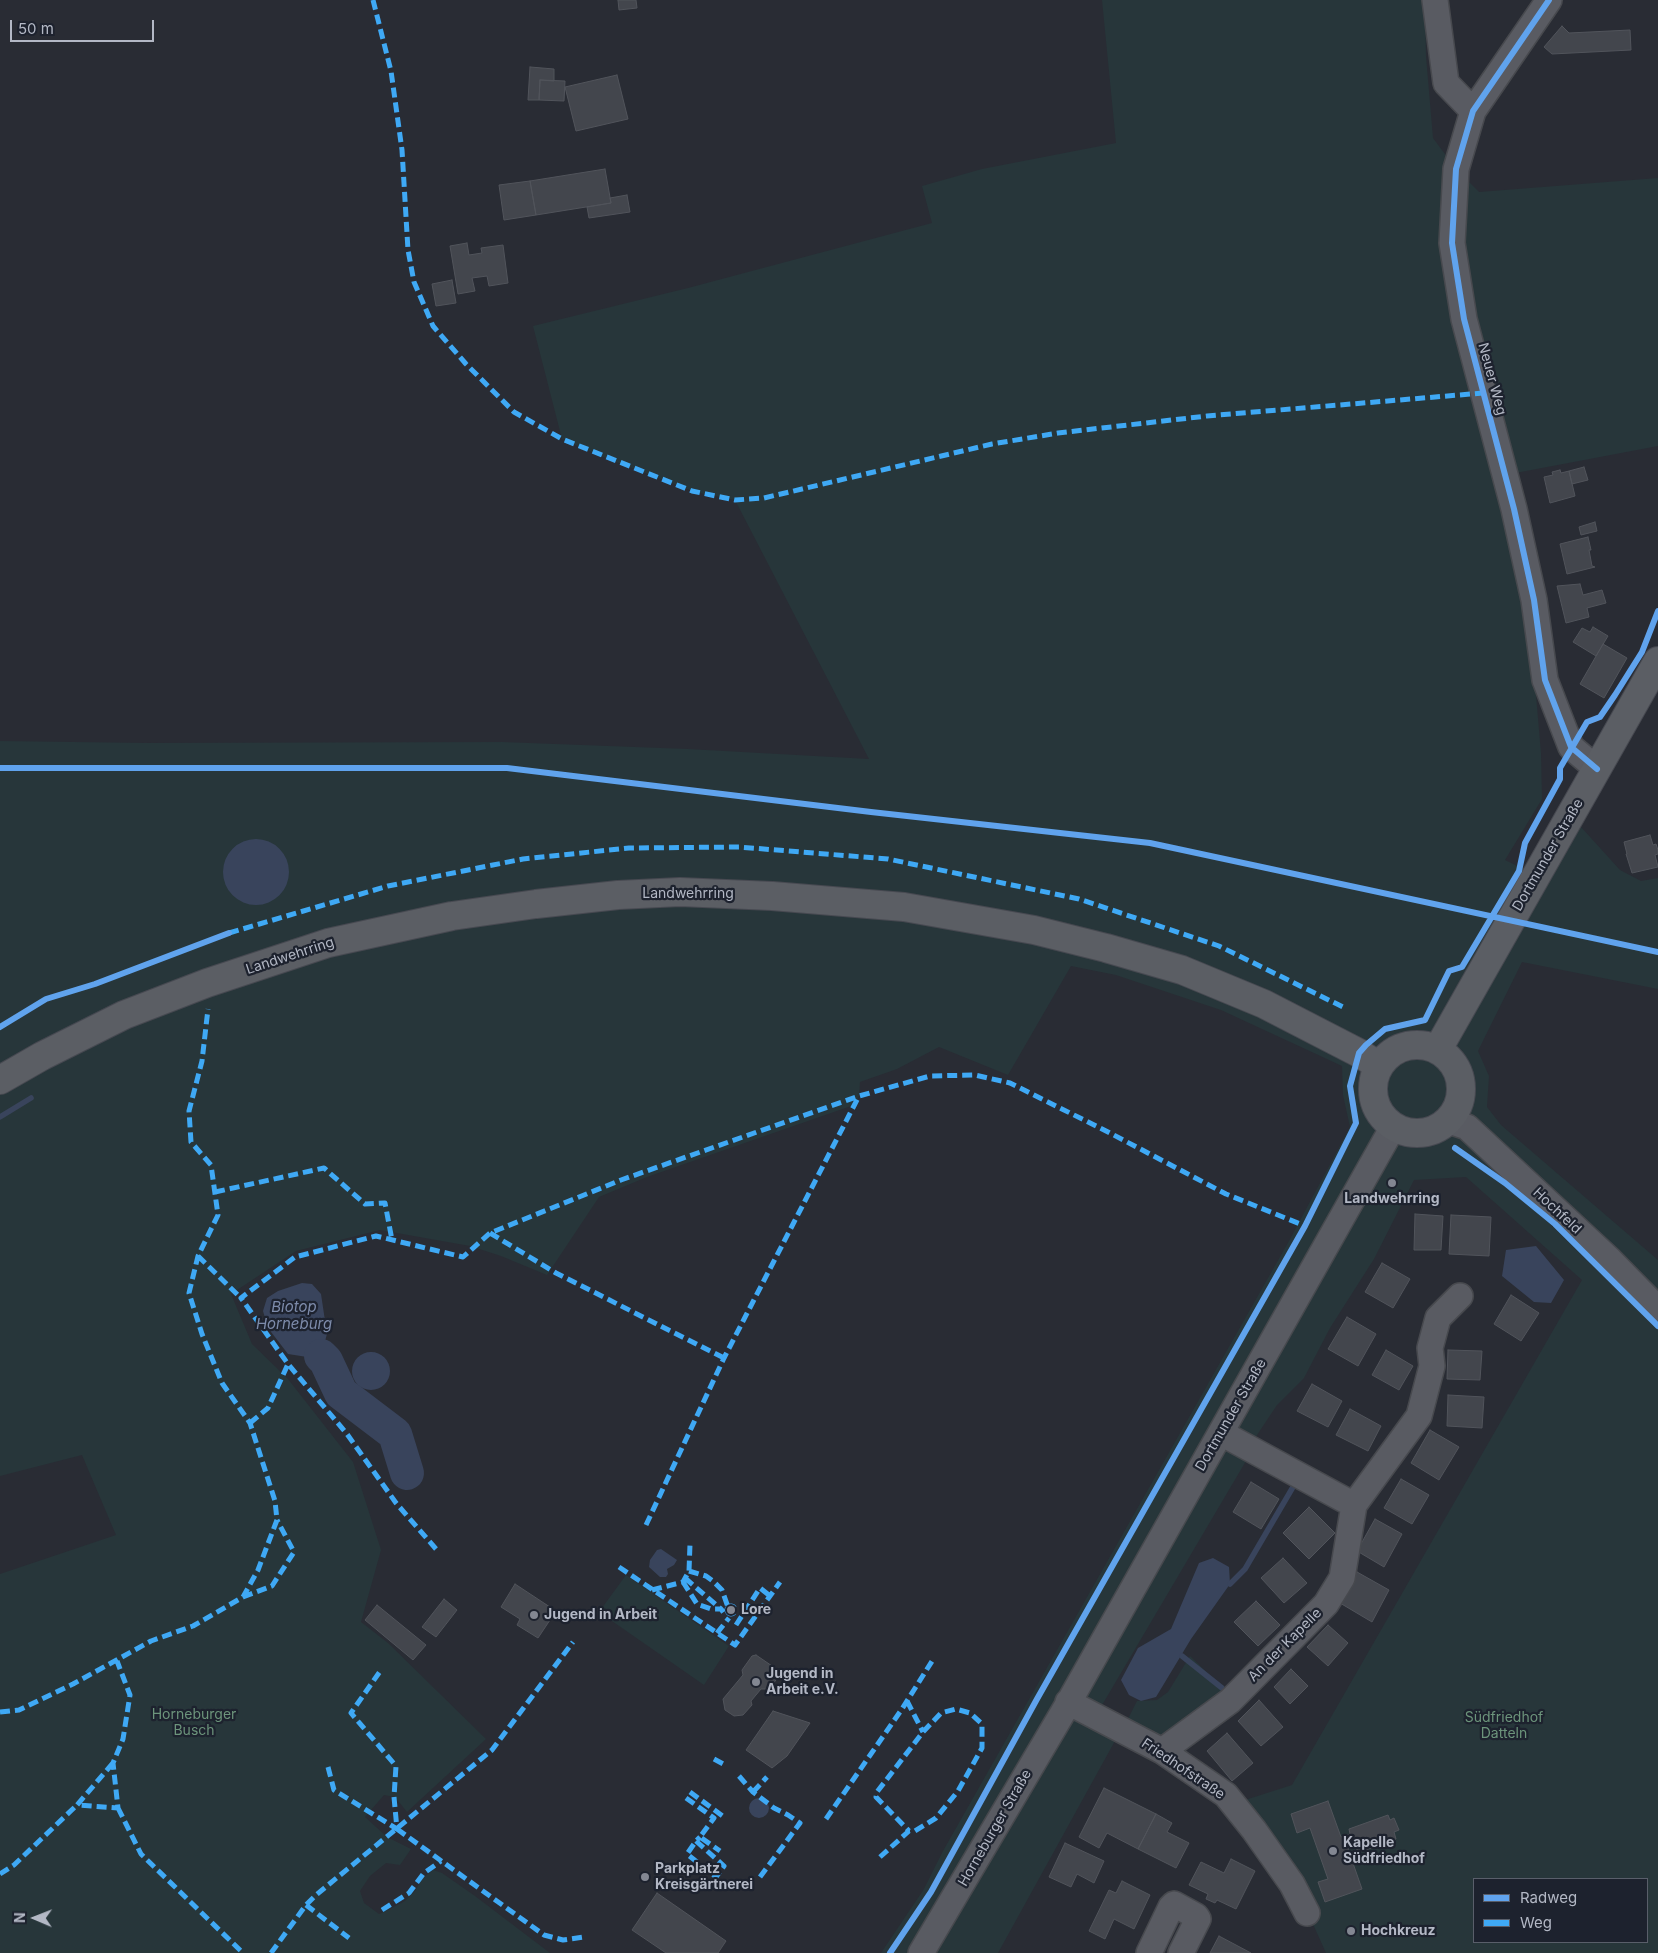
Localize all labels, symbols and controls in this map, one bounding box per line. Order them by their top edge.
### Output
scale bar [12,10,156,42]
text: 50 m [18,19,54,38]
street label: Neuer Weg [1474,341,1510,417]
street label: Dortmunder Straße [1509,796,1587,914]
street label: Landwehrring [642,886,734,902]
street label: Landwehrring [244,934,336,978]
marker: Landwehrring [1386,1177,1398,1189]
street label: Hochfeld [1529,1184,1585,1238]
place label: Landwehrring [1344,1191,1440,1207]
water label: Biotop Horneburg [256,1298,332,1333]
street label: Dortmunder Straße [1192,1356,1270,1474]
place label: Lore [741,1602,771,1618]
marker: Lore [725,1604,737,1616]
street label: An der Kapelle [1245,1605,1325,1685]
place label: Jugend in Arbeit [544,1607,657,1623]
marker: Jugend in Arbeit [528,1609,540,1621]
place label: Jugend in Arbeit e.V. [766,1666,839,1698]
marker: Jugend in Arbeit e.V. [750,1676,762,1688]
park label: Horneburger Busch [152,1707,236,1740]
park label: Südfriedhof Datteln [1465,1710,1543,1742]
street label: Friedhofstraße [1138,1735,1228,1803]
street label: Horneburger Straße [955,1767,1035,1889]
place label: Kapelle Südfriedhof [1343,1835,1425,1868]
marker: Kapelle Südfriedhof [1327,1845,1339,1857]
place label: Parkplatz Kreisgärtnerei [655,1861,753,1894]
marker: Parkplatz Kreisgärtnerei [639,1871,651,1883]
legend [1473,1878,1648,1943]
text: Radweg [1520,1888,1577,1907]
north arrow [10,1893,60,1943]
text: N [11,1912,28,1923]
text: Weg [1520,1913,1552,1932]
place label: Hochkreuz [1361,1923,1436,1939]
marker: Hochkreuz [1345,1925,1357,1937]

